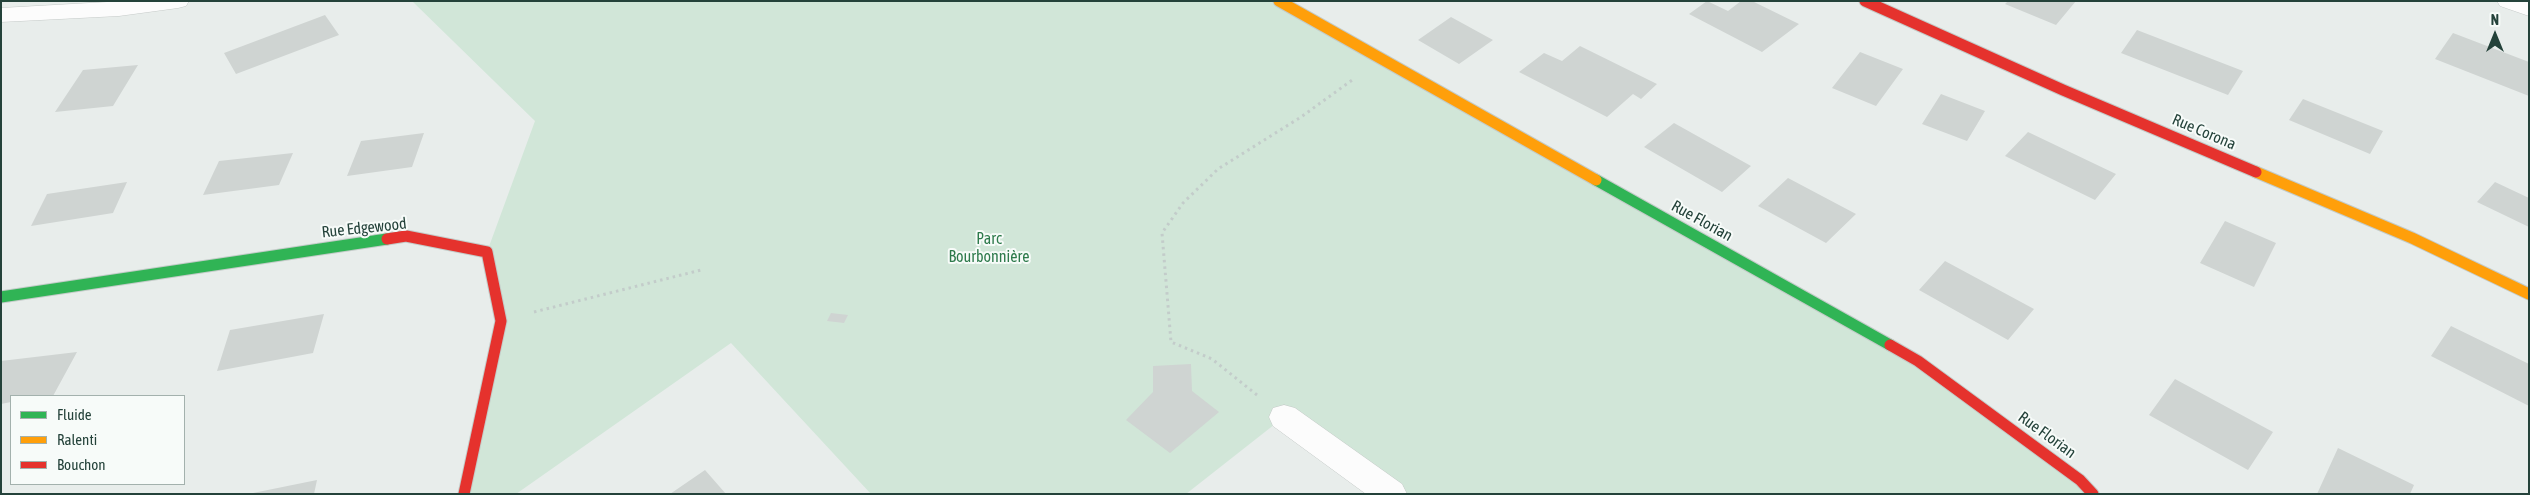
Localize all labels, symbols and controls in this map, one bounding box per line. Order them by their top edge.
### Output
north arrow [2470,10,2520,60]
text: N [2491,12,2499,28]
street label: Rue Corona [2169,110,2239,154]
street label: Rue Florian [1668,196,1736,246]
street label: Rue Edgewood [321,214,407,242]
park label: Parc Bourbonnière [948,229,1030,267]
legend [10,395,185,485]
text: Fluide [57,406,92,423]
street label: Rue Florian [2014,408,2080,462]
text: Ralenti [57,431,97,448]
text: Bouchon [57,456,106,473]

